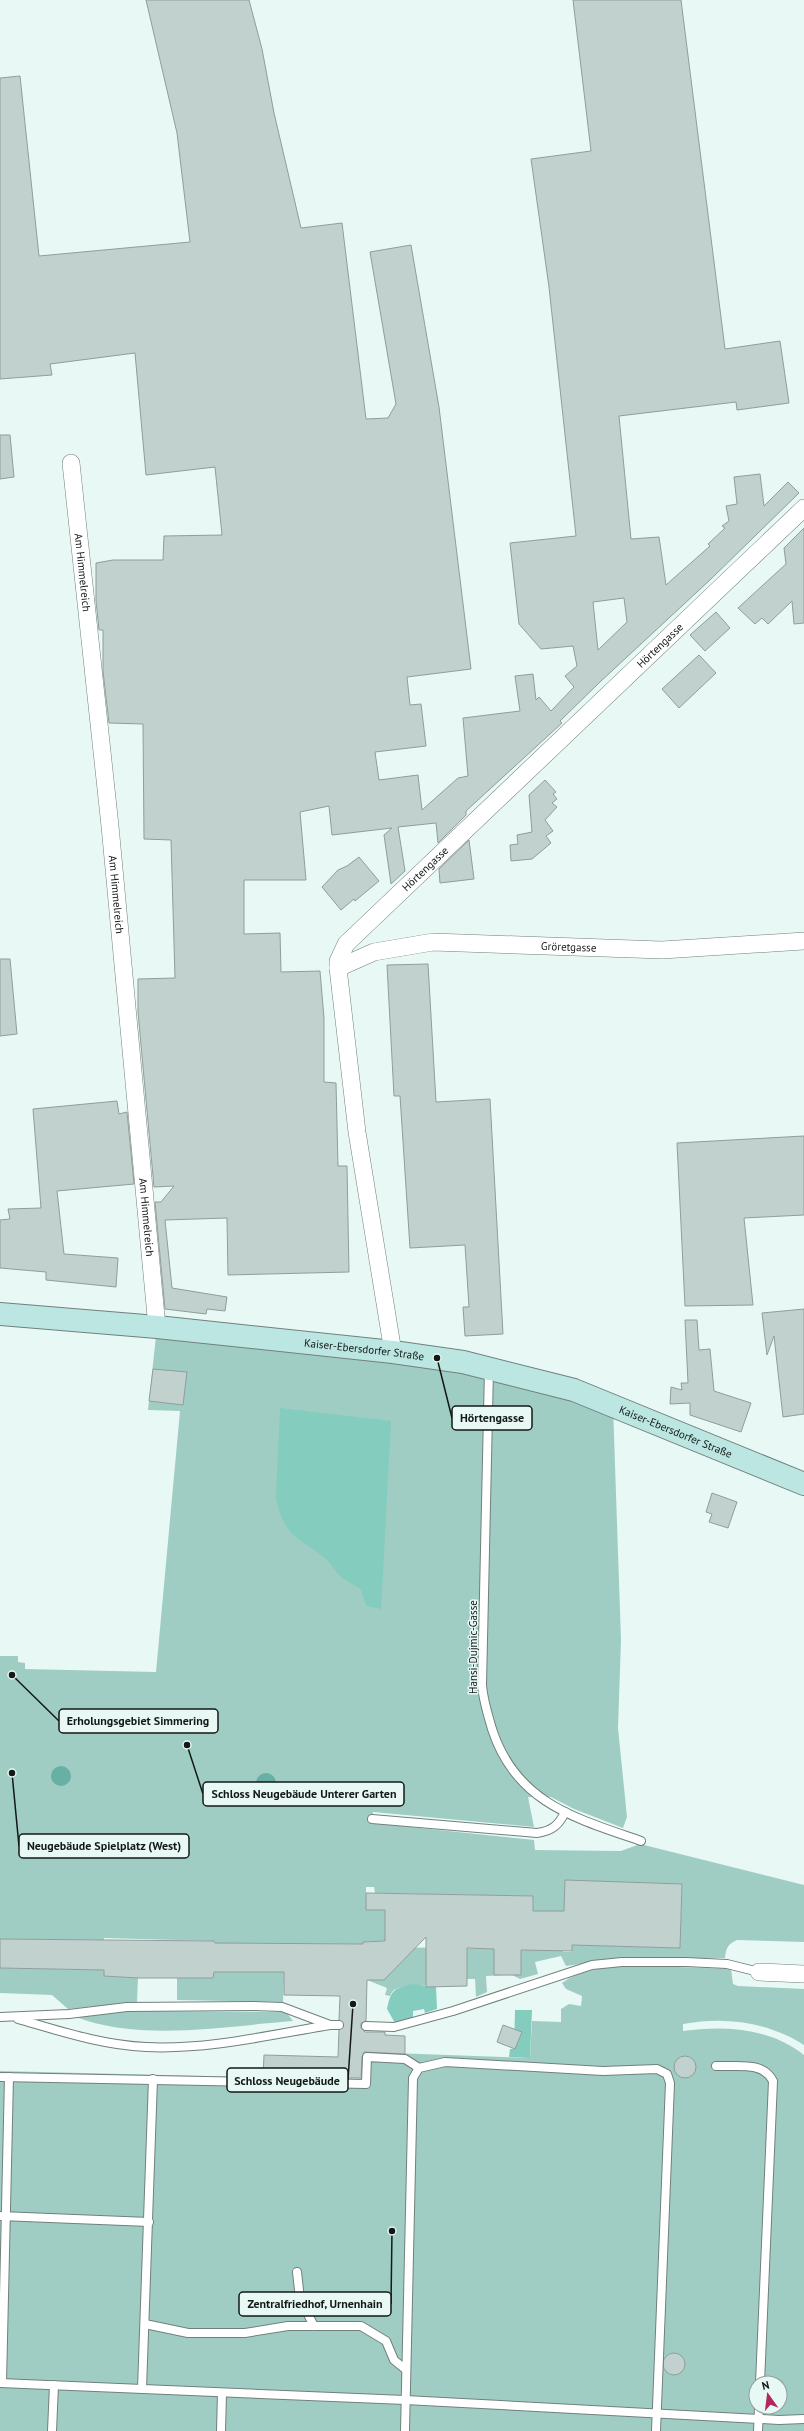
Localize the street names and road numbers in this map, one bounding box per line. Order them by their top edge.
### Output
street label: Am Himmelreich [72,533,94,612]
street label: Hörtengasse [634,620,686,671]
street label: Hörtengasse [399,843,452,894]
street label: Am Himmelreich [106,855,127,934]
street label: Gröretgasse [541,939,597,955]
street label: Am Himmelreich [136,1177,157,1257]
street label: Kaiser-Ebersdorfer Straße [304,1336,426,1363]
street label: Kaiser-Ebersdorfer Straße [617,1402,735,1461]
street label: Hansi-Dujmic-Gasse [466,1600,480,1694]

